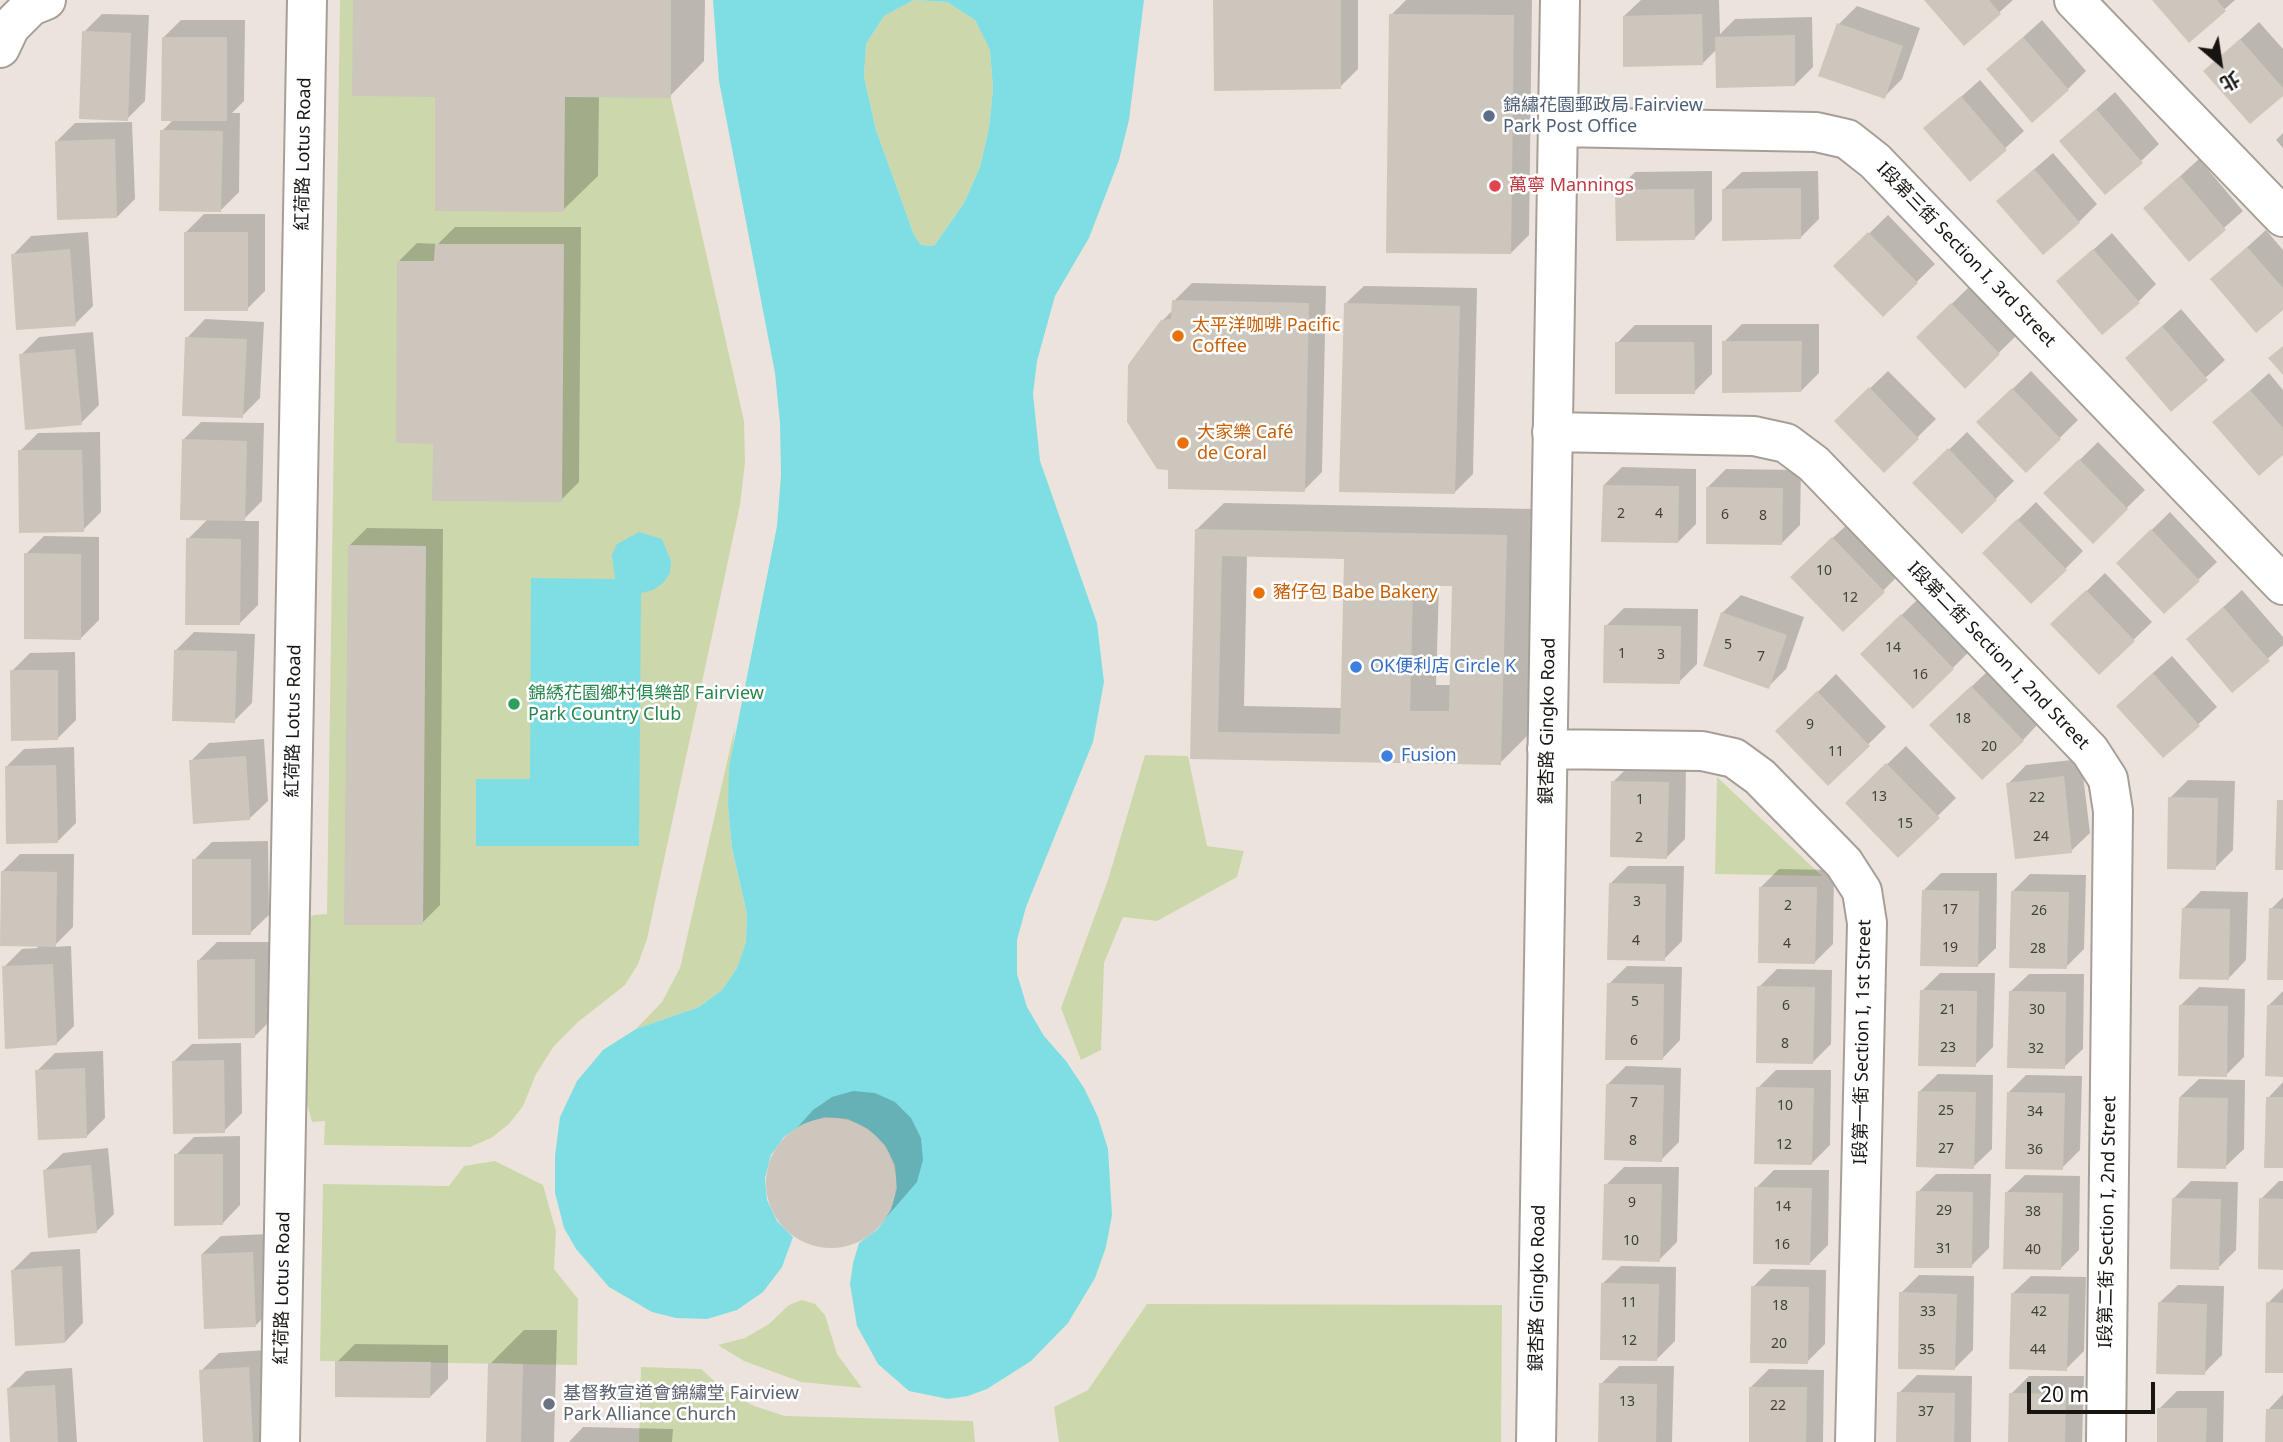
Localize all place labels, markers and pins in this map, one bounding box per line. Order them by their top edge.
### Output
place label: 錦繡花園郵政局 Fairview Park Post Office [1503,95,1703,138]
marker: 錦繡花園郵政局 Fairview Park Post Office [1481,108,1497,124]
place label: 萬寧 Mannings [1509,175,1634,197]
marker: 萬寧 Mannings [1487,178,1503,194]
place label: 太平洋咖啡 Pacific Coffee [1192,315,1340,358]
marker: 太平洋咖啡 Pacific Coffee [1170,328,1186,344]
place label: 大家樂 Café de Coral [1197,422,1293,464]
marker: 大家樂 Café de Coral [1175,435,1191,451]
place label: 豬仔包 Babe Bakery [1273,582,1438,604]
marker: 豬仔包 Babe Bakery [1251,585,1267,601]
place label: OK便利店 Circle K [1370,656,1516,678]
marker: OK便利店 Circle K [1348,659,1364,675]
place label: 錦綉花園鄉村俱樂部 Fairview Park Country Club [528,683,764,726]
marker: 錦綉花園鄉村俱樂部 Fairview Park Country Club [506,696,522,712]
place label: Fusion [1401,745,1457,767]
marker: Fusion [1379,748,1395,764]
place label: 基督教宣道會錦繡堂 Fairview Park Alliance Church [563,1383,799,1426]
marker: 基督教宣道會錦繡堂 Fairview Park Alliance Church [541,1396,557,1412]

